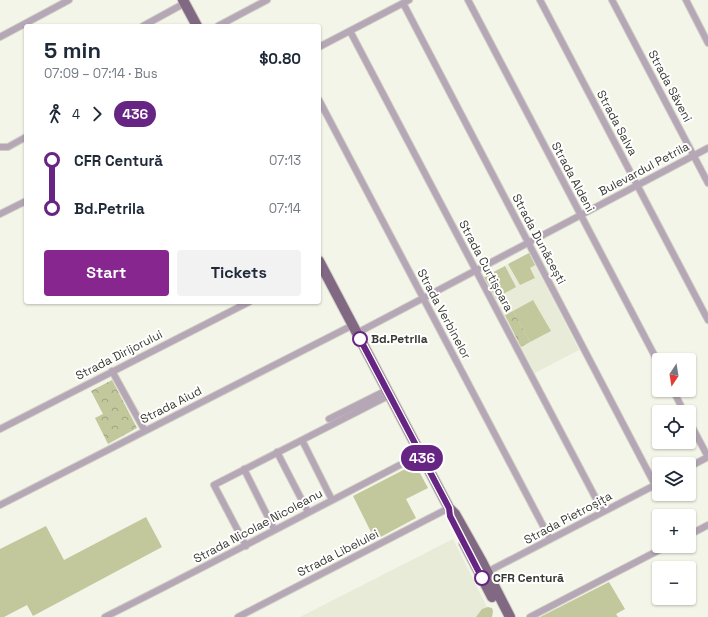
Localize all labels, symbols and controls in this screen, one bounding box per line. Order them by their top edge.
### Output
text: 5 min [44,36,101,64]
street label: Strada Săveni [644,47,696,125]
text: $0.80 [259,49,301,68]
text: 07:09 – 07:14 · Bus [44,65,158,82]
street label: Strada Salva [593,87,641,159]
icon: walk [44,103,66,125]
icon: forward [86,103,108,125]
text: 436 [122,105,148,123]
text: 4 [72,106,80,123]
street label: Bulevardul Petrila [596,138,692,200]
street label: Strada Aldeni [548,139,598,215]
text: CFR Centură [74,151,163,170]
text: 07:13 [269,152,301,169]
street label: Strada Dunăcești [508,191,570,287]
text: Bd.Petrila [74,199,145,218]
text: 07:14 [269,200,301,217]
street label: Strada Curtișoara [455,217,517,315]
button: Start [44,250,169,296]
button: Tickets [177,250,301,296]
street label: Strada Verbinelor [413,266,475,362]
street label: Strada Dirijorului [73,326,165,384]
marker: Bd.Petrila [352,331,368,347]
place label: Bd.Petrila [371,331,428,347]
north arrow [652,353,696,397]
map controls [652,353,696,605]
street label: Strada Aiud [137,383,205,427]
button: locate [652,405,696,449]
line badge: 436 [399,445,445,471]
text: 436 [409,449,435,467]
button: layers [652,457,696,501]
street label: Strada Nicolae Nicoleanu [191,485,325,567]
street label: Strada Pietroșița [521,488,615,548]
button: + [652,509,696,553]
street label: Strada Libelulei [295,526,381,580]
button: − [652,561,696,605]
marker: CFR Centură [474,570,490,586]
place label: CFR Centură [493,570,564,586]

